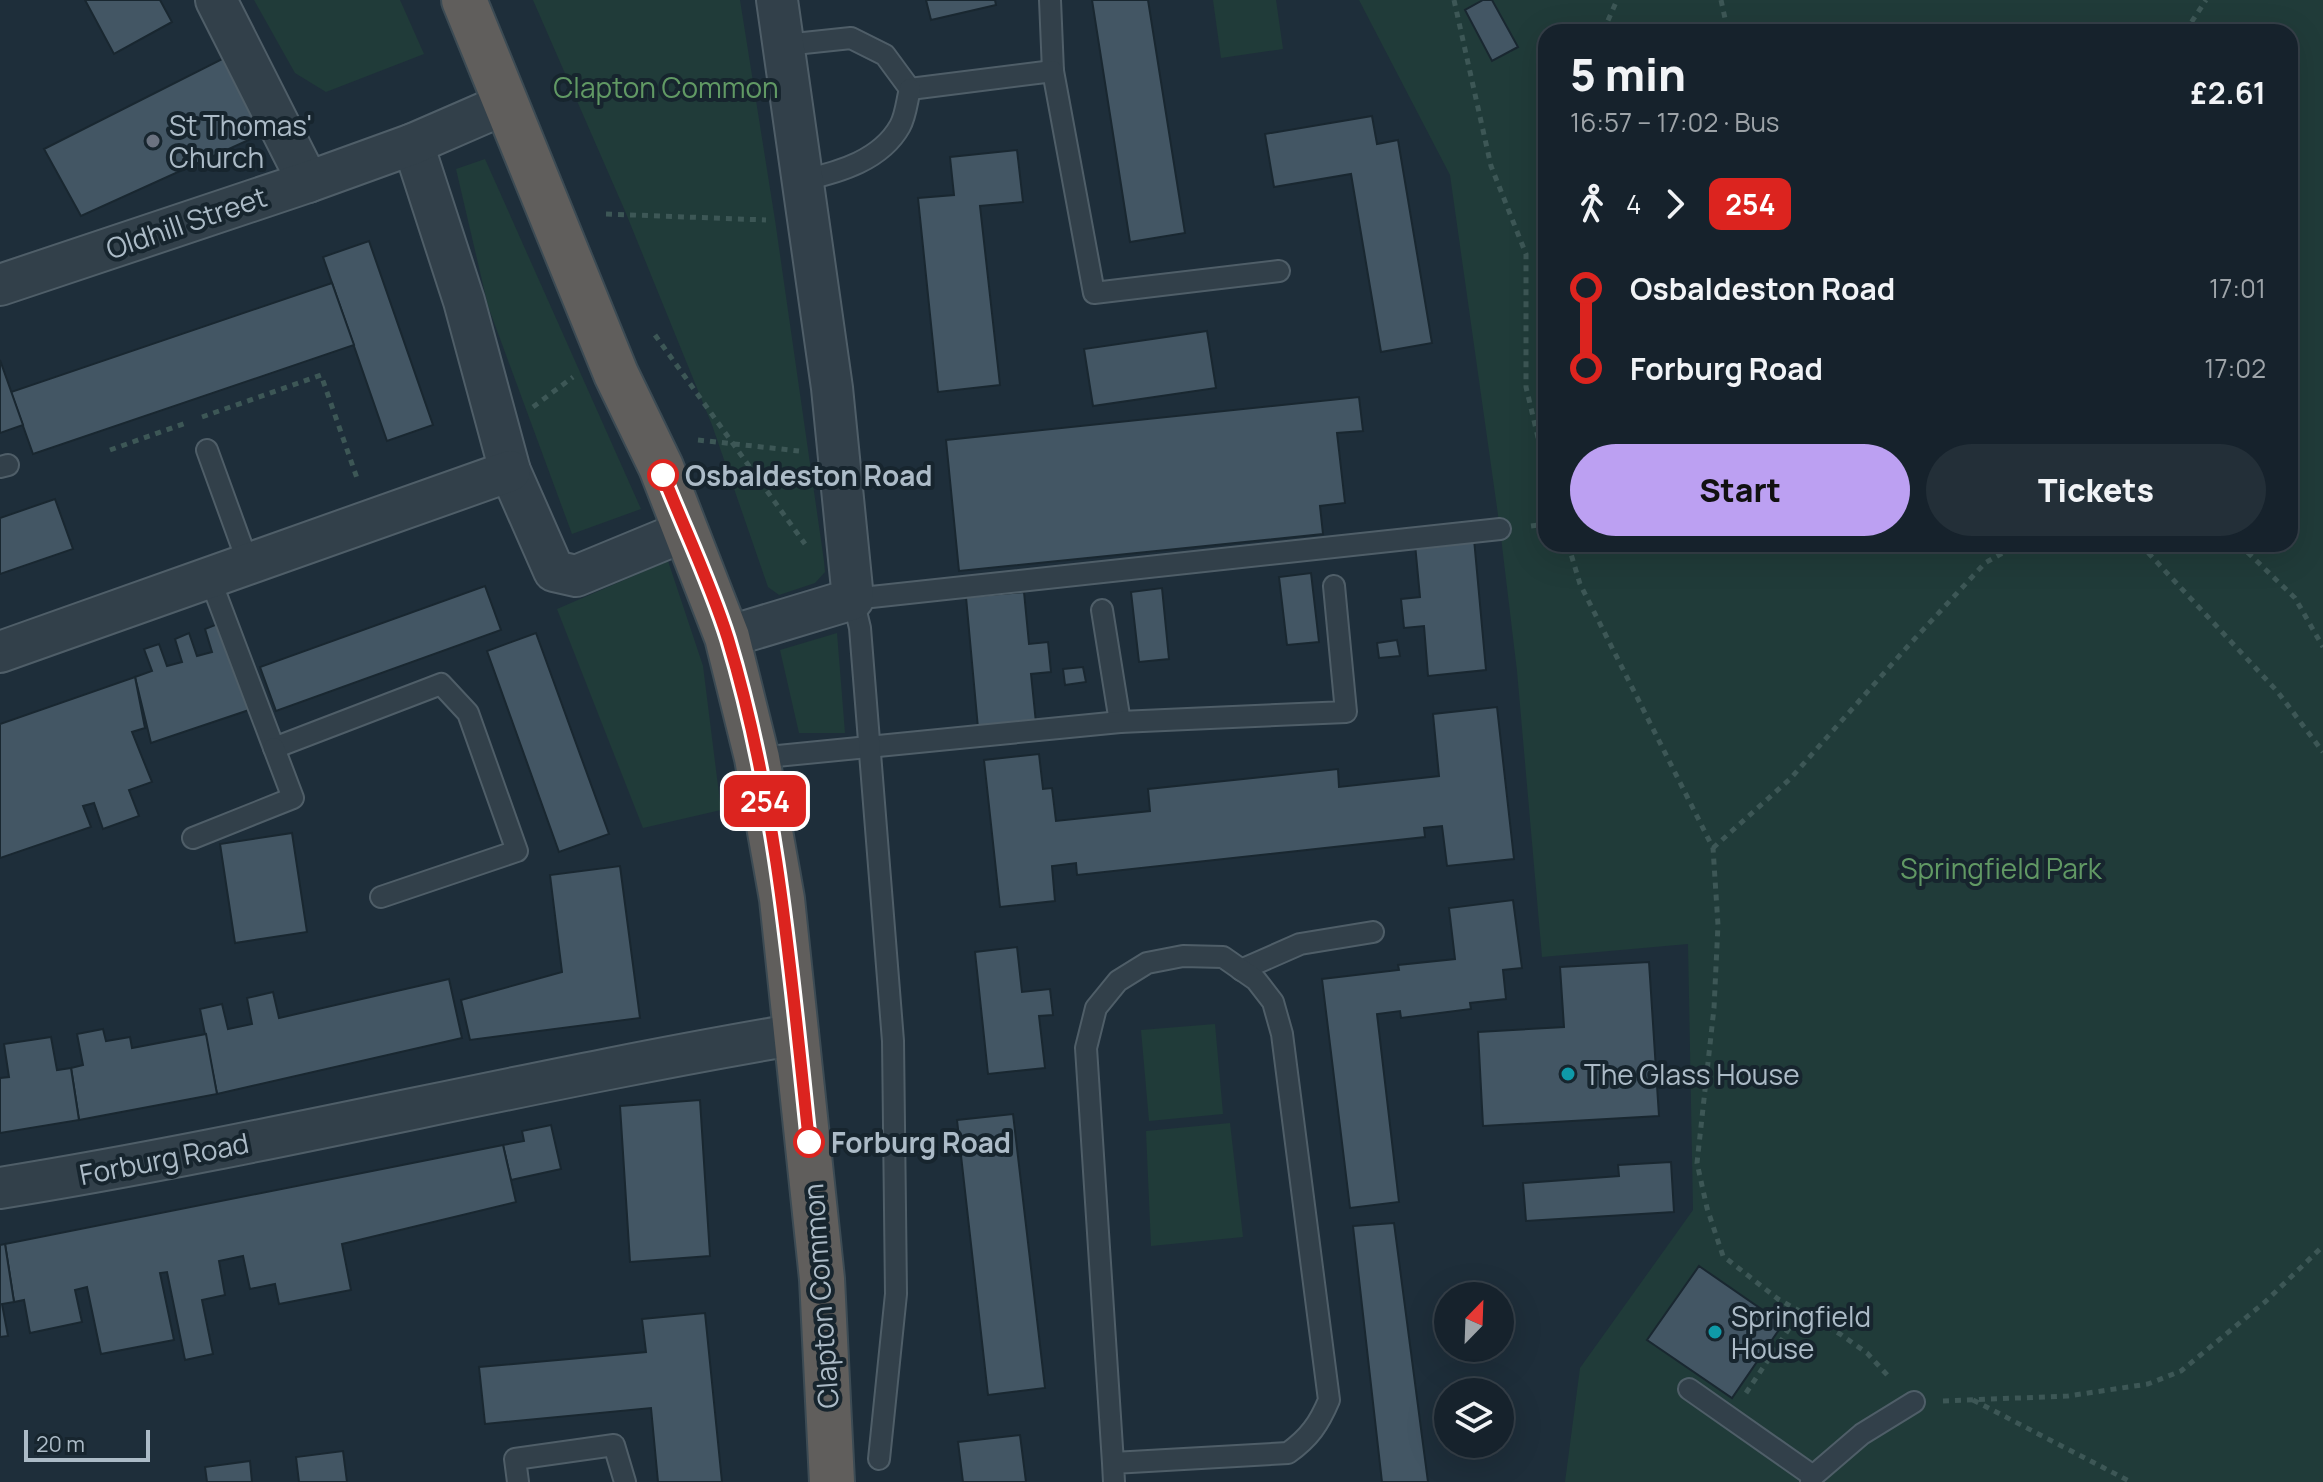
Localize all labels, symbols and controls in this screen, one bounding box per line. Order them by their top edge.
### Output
text: 5 min [1570,44,1686,104]
park label: Clapton Common [553,68,779,106]
text: £2.61 [2191,72,2266,113]
text: 16:57 – 17:02 · Bus [1570,104,1780,140]
place label: St Thomas' Church [169,106,312,176]
marker: St Thomas' Church [144,132,162,150]
street label: Oldhill Street [101,177,271,267]
icon: walk [1570,182,1614,226]
icon: forward [1653,182,1697,226]
text: 254 [1725,185,1775,223]
text: 4 [1626,186,1641,222]
text: Osbaldeston Road [1630,268,1895,309]
text: 17:01 [2209,270,2266,306]
text: Forburg Road [1630,348,1823,389]
text: 17:02 [2204,350,2266,386]
button: Start [1570,444,1910,536]
button: Tickets [1926,444,2266,536]
place label: Osbaldeston Road [685,456,933,494]
marker: Osbaldeston Road [648,460,678,490]
line badge: 254 [719,775,811,827]
text: 254 [740,782,790,820]
park label: Springfield Park [1900,849,2103,887]
place label: The Glass House [1584,1055,1800,1093]
marker: The Glass House [1559,1065,1577,1083]
street label: Forburg Road [76,1123,252,1193]
place label: Forburg Road [831,1123,1011,1161]
marker: Forburg Road [794,1127,824,1157]
street label: Clapton Common [793,1182,847,1410]
north arrow [1434,1282,1514,1362]
map controls [1434,1282,1514,1458]
place label: Springfield House [1731,1297,1871,1367]
marker: Springfield House [1706,1323,1724,1341]
button: layers [1434,1378,1514,1458]
scale bar [24,1426,150,1462]
text: 20 m [36,1429,85,1459]

